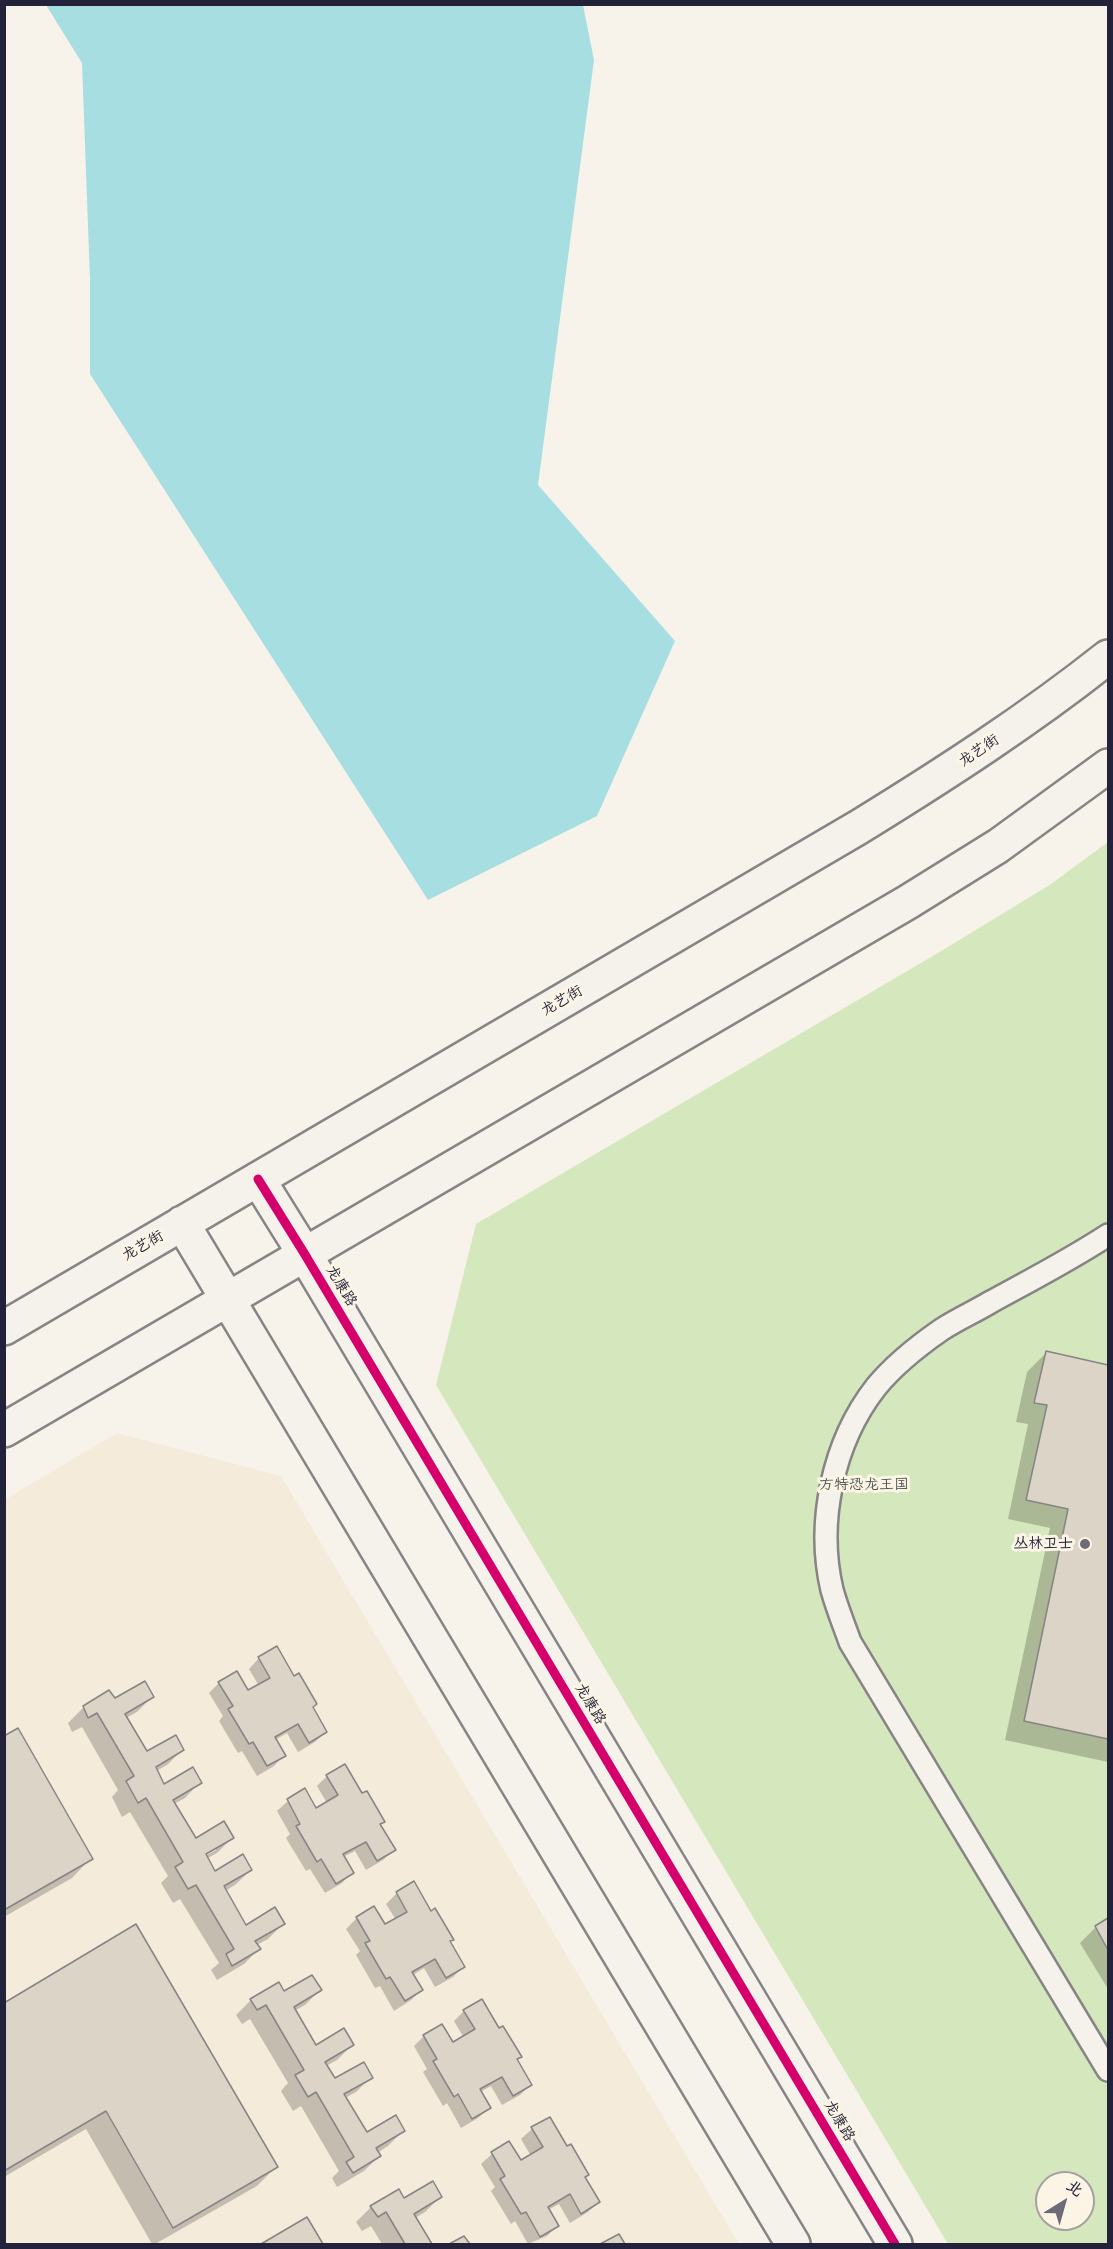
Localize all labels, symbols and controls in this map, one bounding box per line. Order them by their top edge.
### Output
street label: 龙艺街 [955,731,1003,771]
street label: 龙艺街 [538,982,586,1020]
street label: 龙艺街 [119,1227,167,1265]
street label: 龙康路 [322,1262,360,1310]
park label: 方特恐龙王国 [819,1476,909,1494]
place label: 丛林卫士 [1013,1535,1073,1553]
marker: 丛林卫士 [1078,1537,1092,1551]
street label: 龙康路 [571,1680,609,1728]
street label: 龙康路 [820,2097,858,2145]
north arrow [1035,2171,1095,2231]
text: 北 [1062,2175,1088,2201]

